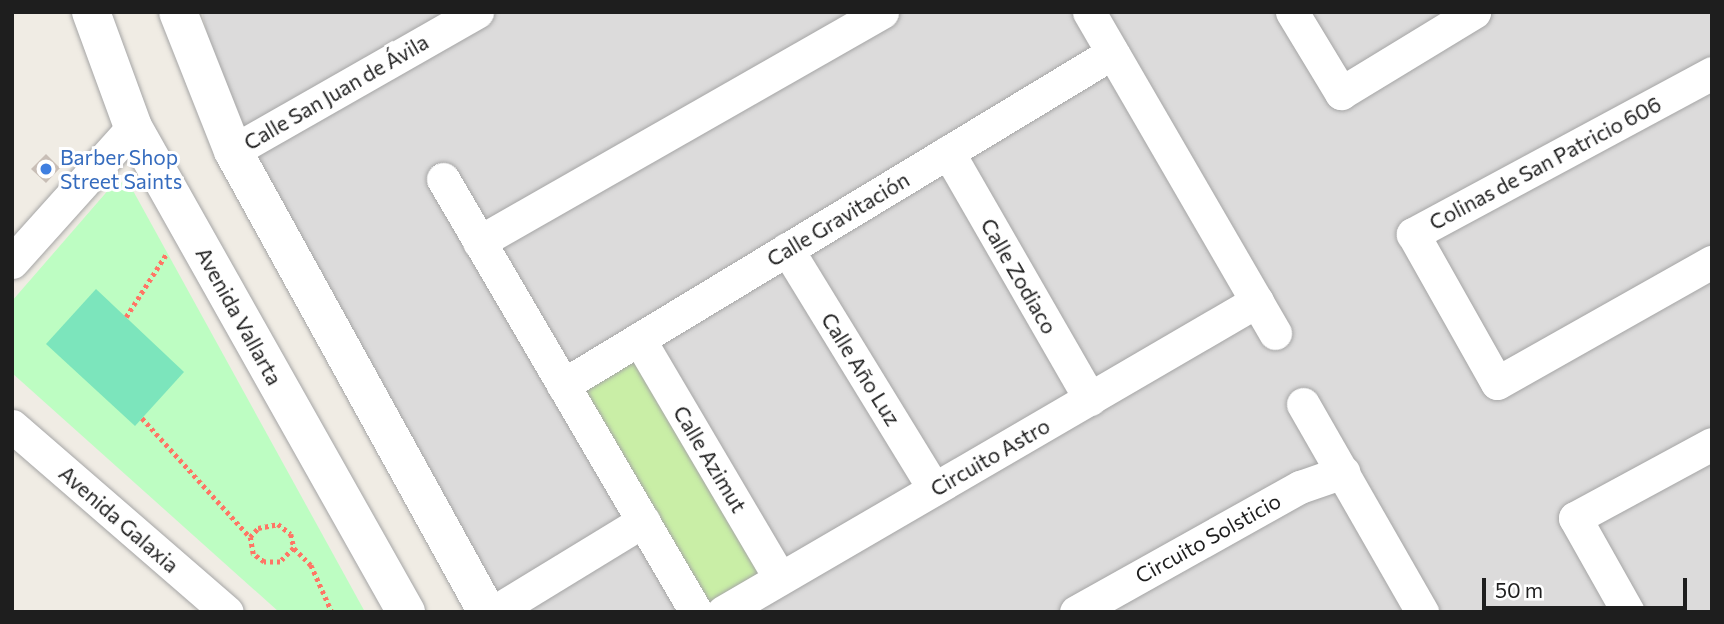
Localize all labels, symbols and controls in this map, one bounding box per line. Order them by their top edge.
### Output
street label: Calle San Juan de Ávila [239,29,433,155]
street label: Colinas de San Patricio 606 [1425,91,1665,235]
place label: Barber Shop Street Saints [60,144,182,194]
marker: Barber Shop Street Saints [38,161,54,177]
street label: Calle Gravitación [762,167,914,271]
street label: Calle Zodiaco [976,214,1062,338]
street label: Avenida Vallarta [191,243,287,389]
street label: Calle Año Luz [816,308,906,430]
street label: Calle Azimut [668,401,752,517]
street label: Circuito Astro [926,413,1054,501]
street label: Avenida Galaxia [54,460,184,578]
street label: Circuito Solsticio [1131,488,1285,588]
scale bar [1486,564,1691,608]
text: 50 m [1495,577,1543,602]

